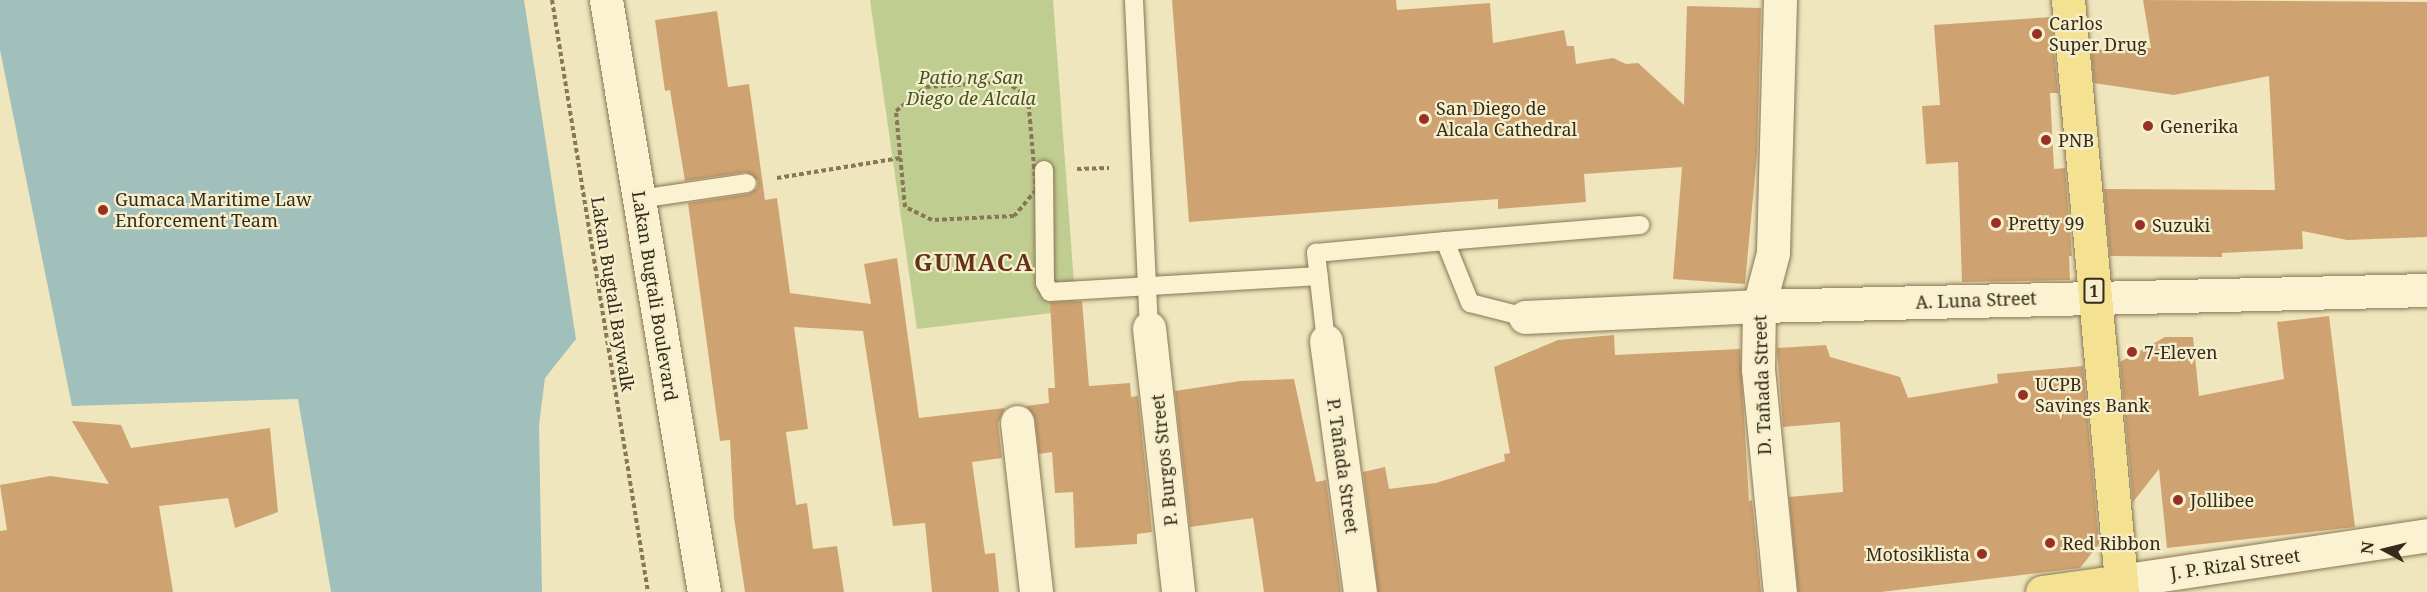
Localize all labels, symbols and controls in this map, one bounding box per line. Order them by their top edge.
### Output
place label: Carlos Super Drug [2049,13,2147,56]
marker: Carlos Super Drug [2030,27,2044,41]
park label: Patio ng San Diego de Alcala [906,67,1036,110]
place label: San Diego de Alcala Cathedral [1436,98,1577,140]
marker: San Diego de Alcala Cathedral [1417,112,1431,126]
place label: Generika [2160,115,2239,137]
marker: Generika [2141,119,2155,133]
place label: PNB [2058,129,2094,151]
marker: PNB [2039,133,2053,147]
place label: Gumaca Maritime Law Enforcement Team [115,189,312,232]
street label: Lakan Bugtali Boulevard [628,189,682,403]
street label: Lakan Bugtali Baywalk [587,195,639,393]
marker: Gumaca Maritime Law Enforcement Team [96,203,110,217]
place label: Pretty 99 [2008,212,2085,234]
place label: Suzuki [2152,214,2210,236]
marker: Pretty 99 [1989,216,2003,230]
marker: Suzuki [2133,218,2147,232]
district label: GUMACA [914,248,1034,276]
road number: 1 [2082,278,2106,304]
street label: A. Luna Street [1915,287,2037,313]
street label: D. Tañada Street [1749,314,1775,456]
place label: 7-Eleven [2144,341,2218,363]
marker: 7-Eleven [2125,345,2139,359]
place label: UCPB Savings Bank [2035,374,2149,416]
marker: UCPB Savings Bank [2016,388,2030,402]
street label: P. Burgos Street [1146,393,1182,527]
street label: P. Tañada Street [1323,397,1363,535]
place label: Jollibee [2190,489,2254,511]
marker: Jollibee [2171,493,2185,507]
north arrow [2355,520,2415,580]
place label: Red Ribbon [2062,532,2161,554]
marker: Red Ribbon [2043,536,2057,550]
text: N [2355,540,2379,555]
place label: Motosiklista [1866,543,1970,565]
street label: J. P. Rizal Street [2169,544,2301,584]
marker: Motosiklista [1975,547,1989,561]

